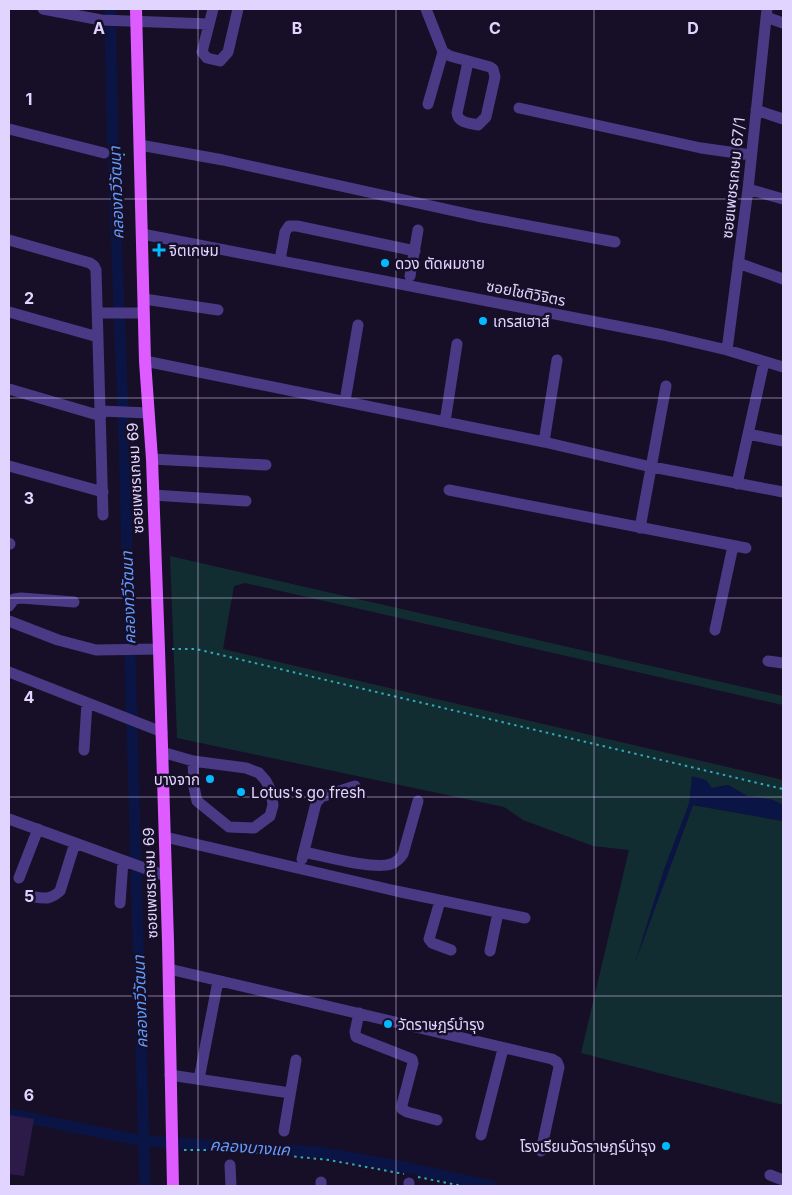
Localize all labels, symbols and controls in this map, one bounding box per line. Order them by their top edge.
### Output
text: A [93,18,105,38]
text: B [292,18,302,38]
text: C [489,18,501,38]
text: D [687,18,699,38]
text: 1 [26,89,32,109]
street label: ซอยเพชรเกษม 67/1 [717,116,749,240]
water label: คลองทวีวัฒนา [104,145,128,240]
place label: จิตเกษม [169,241,219,260]
marker: จิตเกษม [153,244,165,256]
place label: ดวง ตัดผมชาย [395,254,485,273]
marker: ดวง ตัดผมชาย [379,257,391,269]
street label: ซอยโชติวิจิตร [485,276,567,310]
text: 2 [24,288,34,308]
place label: เกรสเฮาส์ [493,312,550,331]
marker: เกรสเฮาส์ [477,315,489,327]
street label: ซอยเพชรเกษม 69 [123,422,147,534]
text: 3 [24,488,34,508]
water label: คลองทวีวัฒนา [116,550,140,645]
text: 4 [24,687,35,707]
place label: บางจาก [154,770,200,789]
marker: บางจาก [204,773,216,785]
place label: Lotus's go fresh [251,783,366,802]
marker: Lotus's go fresh [235,786,247,798]
street label: ซอยเพชรเกษม 69 [139,827,161,939]
text: 5 [24,886,34,906]
water label: คลองทวีวัฒนา [128,954,152,1049]
place label: วัดราษฎร์บำรุง [398,1015,485,1034]
marker: วัดราษฎร์บำรุง [382,1018,394,1030]
text: 6 [24,1085,34,1105]
water label: คลองบางแค [209,1134,292,1160]
place label: โรงเรียนวัดราษฎร์บำรุง [520,1137,656,1156]
marker: โรงเรียนวัดราษฎร์บำรุง [660,1140,672,1152]

